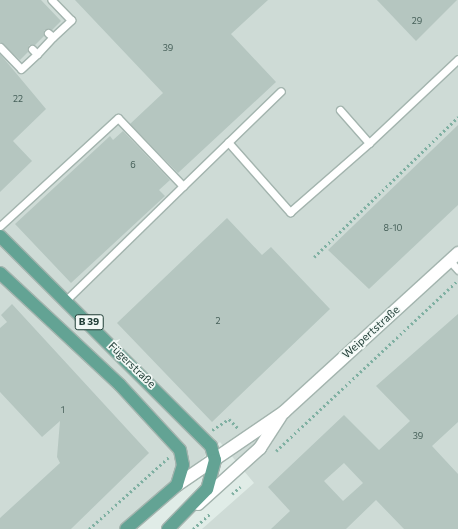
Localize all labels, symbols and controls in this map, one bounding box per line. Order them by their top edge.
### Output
house number: 29 [412,16,422,26]
house number: 39 [163,43,173,53]
house number: 22 [13,94,23,104]
house number: 6 [130,160,136,170]
house number: 8-10 [384,223,402,233]
street label: Weipertstraße [340,303,402,361]
road number: B 39 [74,314,104,330]
house number: 2 [216,316,220,326]
street label: Fügerstraße [106,339,158,391]
house number: 1 [61,405,65,415]
house number: 39 [413,431,423,441]

